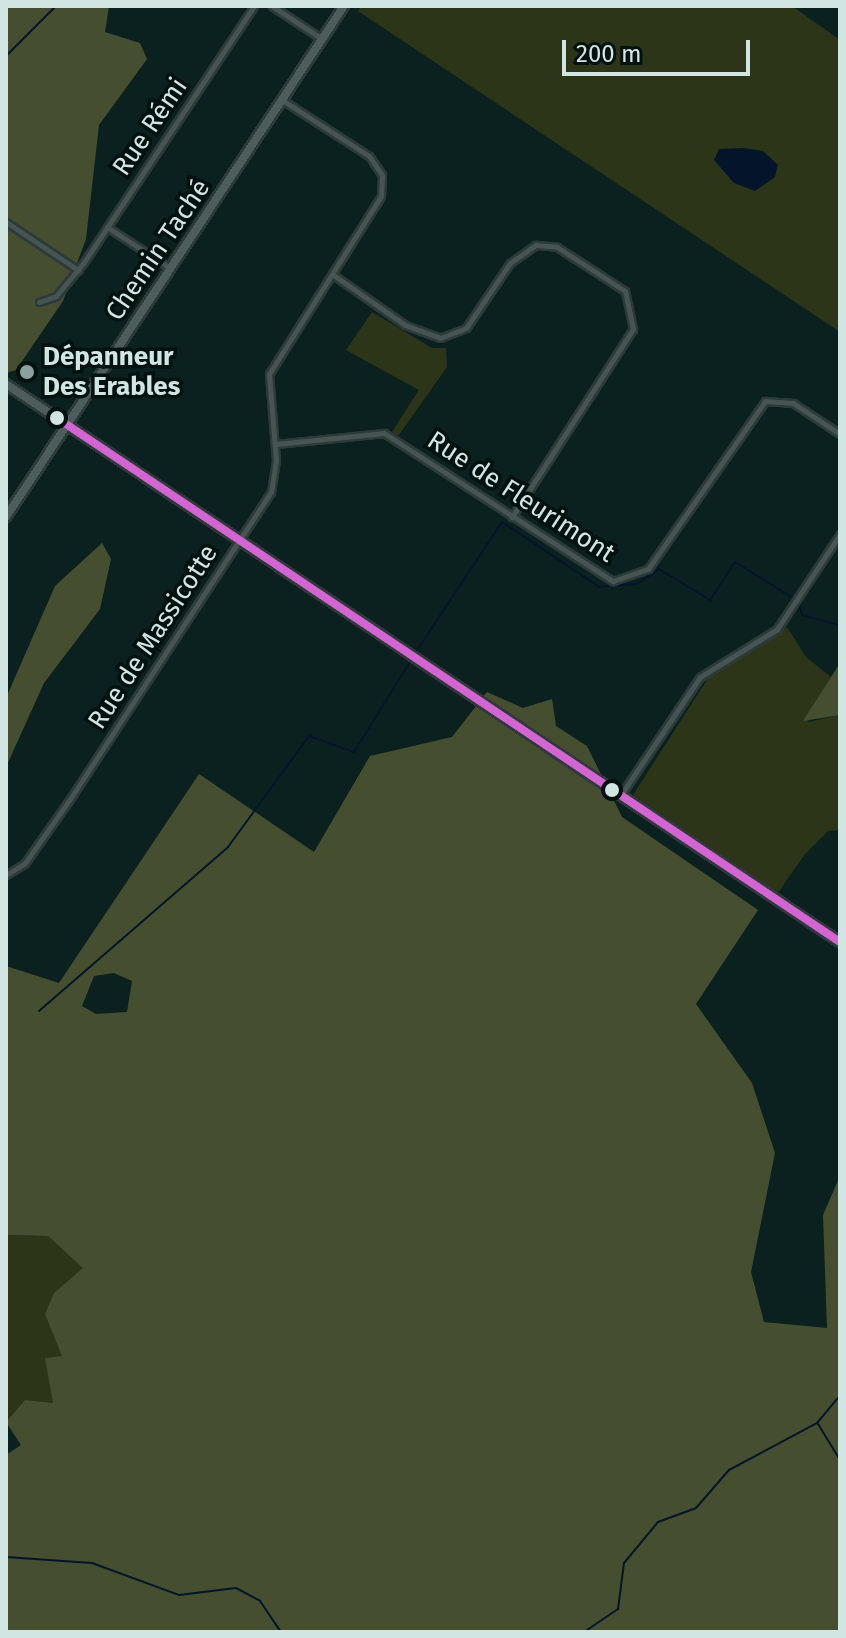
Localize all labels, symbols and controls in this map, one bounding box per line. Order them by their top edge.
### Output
scale bar [566,24,754,74]
text: 200 m [576,40,642,68]
street label: Rue Rémi [106,72,194,182]
street label: Chemin Taché [99,173,217,327]
place label: Dépanneur Des Erables [43,341,180,402]
marker: Dépanneur Des Erables [18,363,36,381]
unlabelled marker [49,410,65,426]
street label: Rue de Fleurimont [421,425,621,569]
street label: Rue de Massicotte [82,539,224,735]
unlabelled marker [604,782,620,798]

